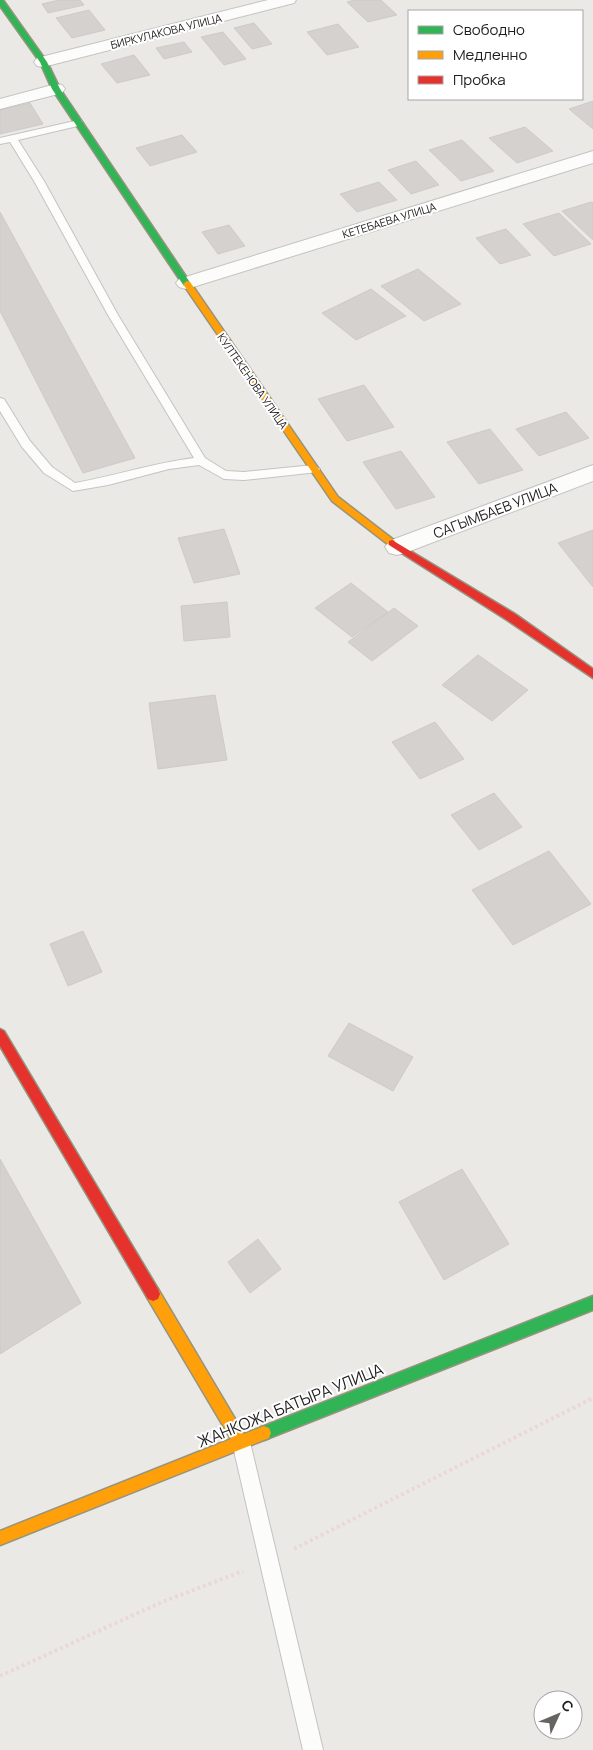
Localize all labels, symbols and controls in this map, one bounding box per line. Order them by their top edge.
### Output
street label: БИРКУЛАКОВА УЛИЦА [109,10,223,52]
legend [408,10,583,100]
text: Свободно [453,19,525,40]
text: Медленно [453,44,527,65]
text: Пробка [453,69,506,90]
street label: КЕТЕБАЕВА УЛИЦА [340,199,438,241]
street label: КУЛТЕКЕНОВА УЛИЦА [214,330,292,432]
street label: САГЫМБАЕВ УЛИЦА [430,478,560,542]
street label: ЖАНКОЖА БАТЫРА УЛИЦА [194,1358,386,1452]
north arrow [533,1690,583,1740]
text: С [557,1695,578,1716]

